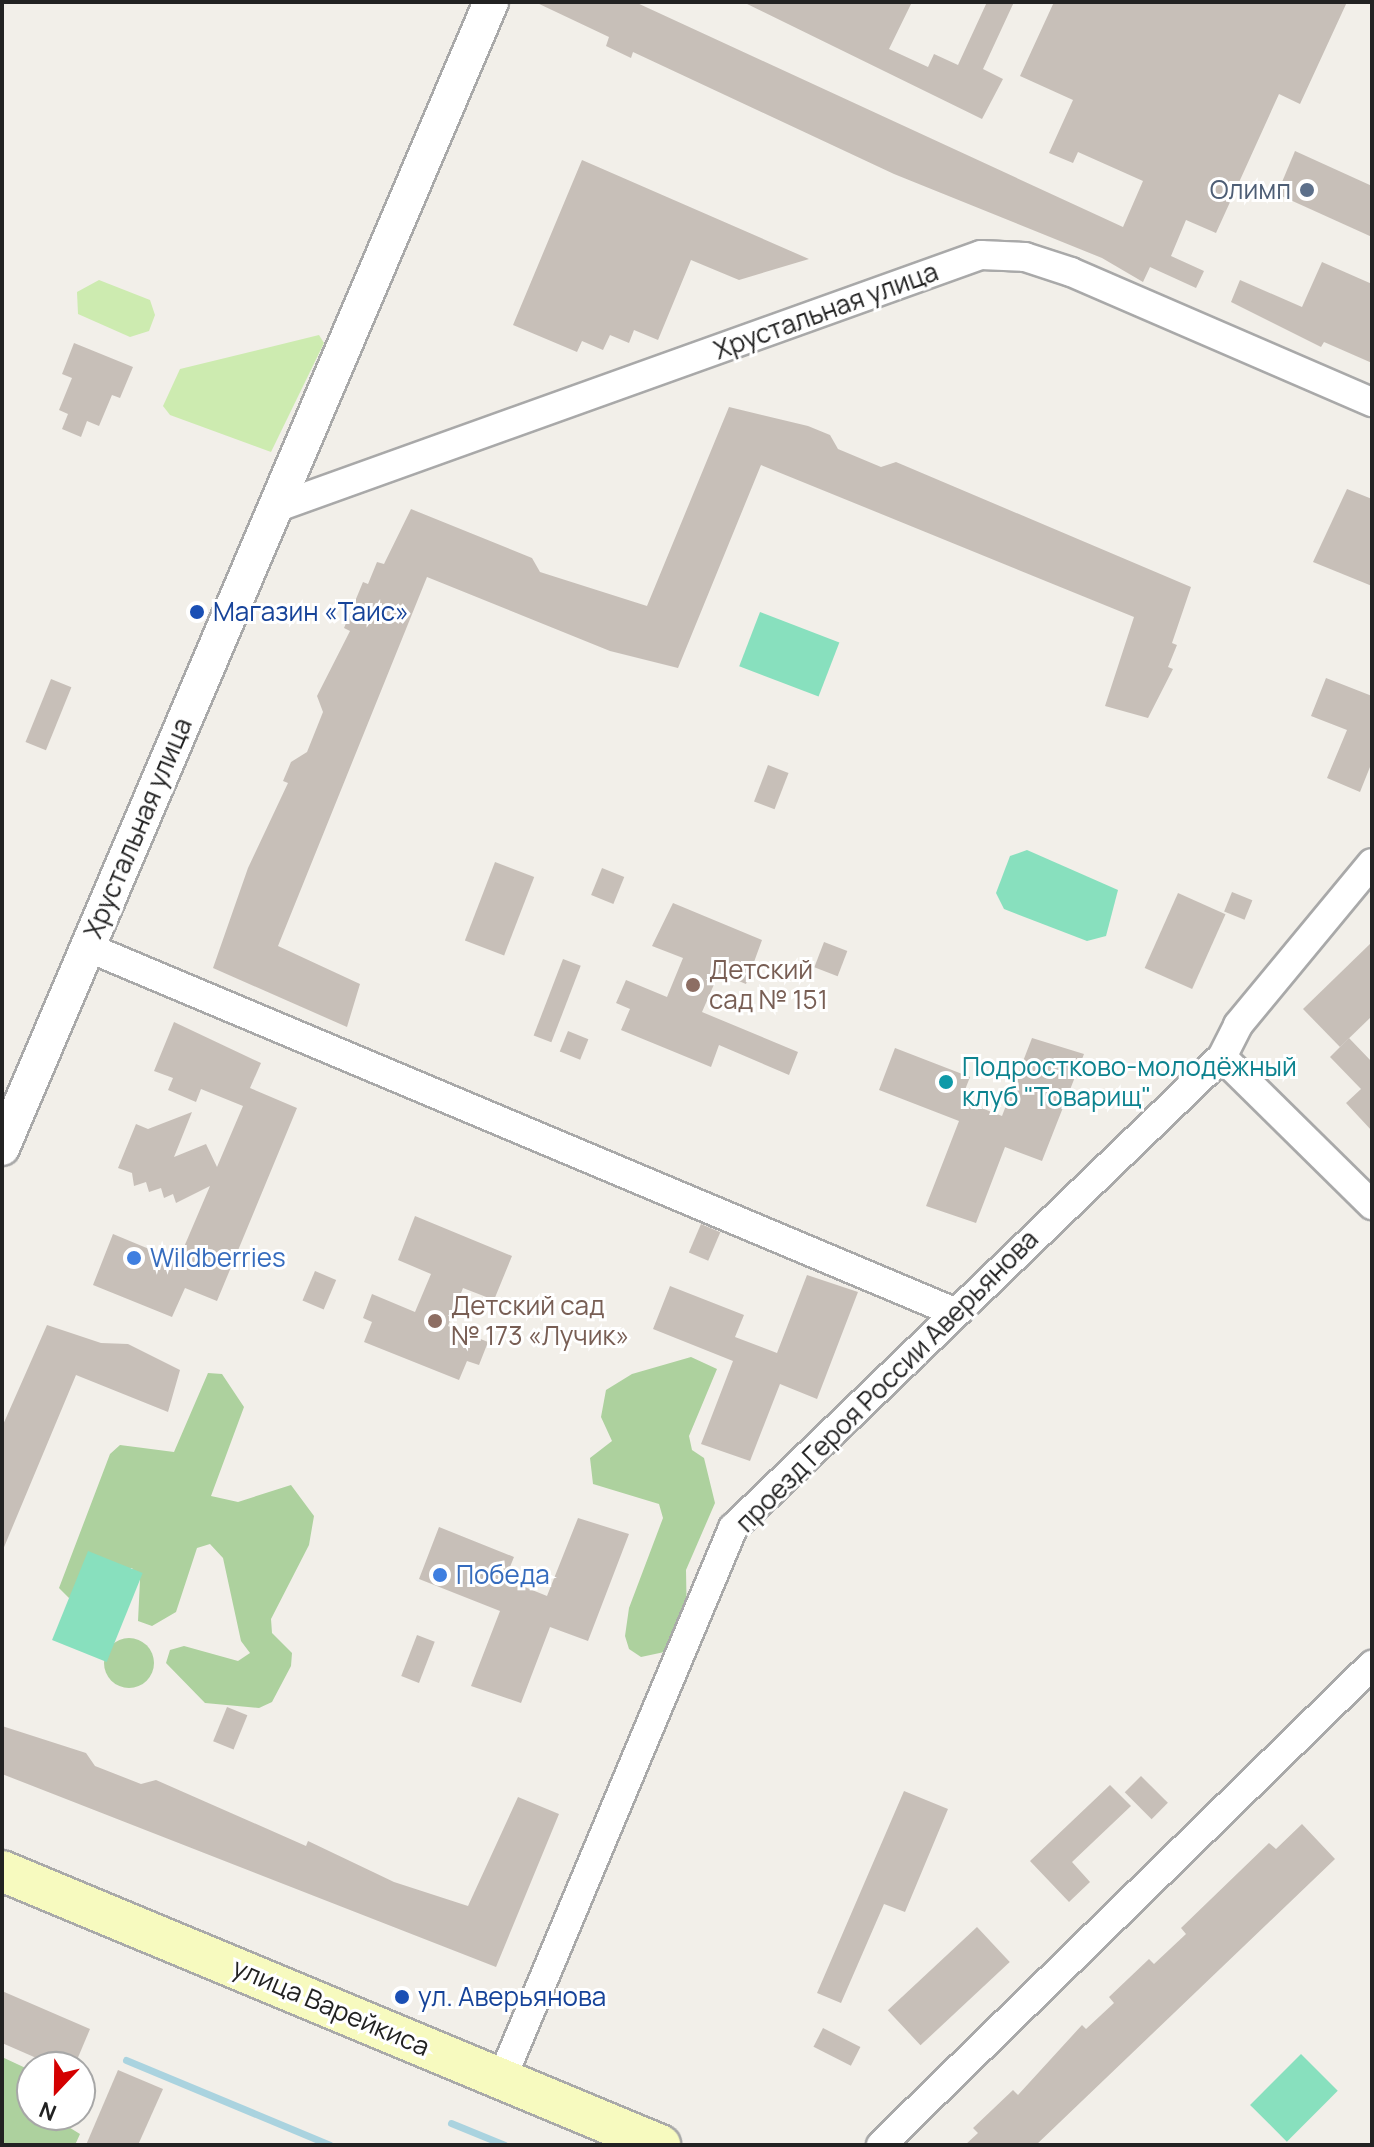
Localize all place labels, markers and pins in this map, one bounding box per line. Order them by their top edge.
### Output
place label: Олимп [1210,174,1291,206]
marker: Олимп [1298,181,1316,199]
place label: Магазин «Таис» [213,596,409,628]
marker: Магазин «Таис» [188,603,206,621]
place label: Детский сад № 151 [709,954,828,1016]
marker: Детский сад № 151 [684,976,702,994]
place label: Подростково-молодёжный клуб "Товарищ" [962,1051,1297,1112]
marker: Подростково-молодёжный клуб "Товарищ" [937,1073,955,1091]
place label: Wildberries [150,1242,286,1274]
marker: Wildberries [125,1249,143,1267]
place label: Детский сад № 173 «Лучик» [451,1290,629,1352]
marker: Детский сад № 173 «Лучик» [426,1312,444,1330]
place label: Победа [456,1559,550,1591]
marker: Победа [431,1566,449,1584]
place label: ул. Аверьянова [418,1981,606,2013]
marker: ул. Аверьянова [393,1988,411,2006]

